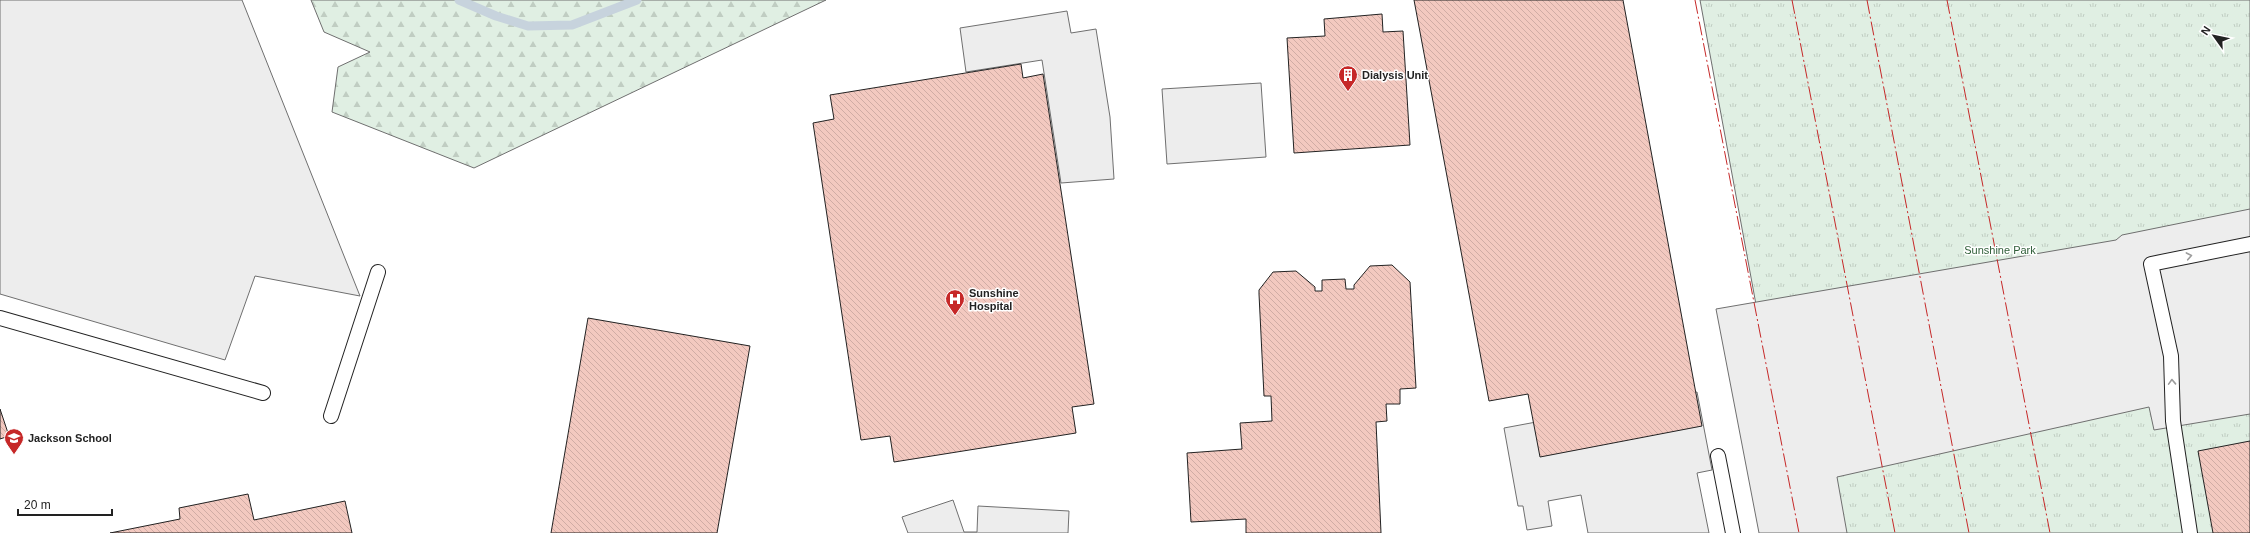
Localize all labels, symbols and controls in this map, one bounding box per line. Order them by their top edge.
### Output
north arrow [2194,16,2234,56]
text: N [2198,24,2213,37]
building icon: Dialysis Unit [1337,64,1359,92]
place label: Dialysis Unit [1362,69,1428,81]
park label: Sunshine Park [1964,244,2036,256]
one-way arrow [2186,253,2193,261]
place label: Sunshine Hospital [969,287,1019,312]
hospital icon: Sunshine Hospital [944,288,966,316]
one-way arrow [2168,379,2176,385]
school or university icon: Jackson School [3,427,25,455]
place label: Jackson School [28,432,112,444]
scale bar [18,491,112,517]
text: 20 m [24,498,51,512]

